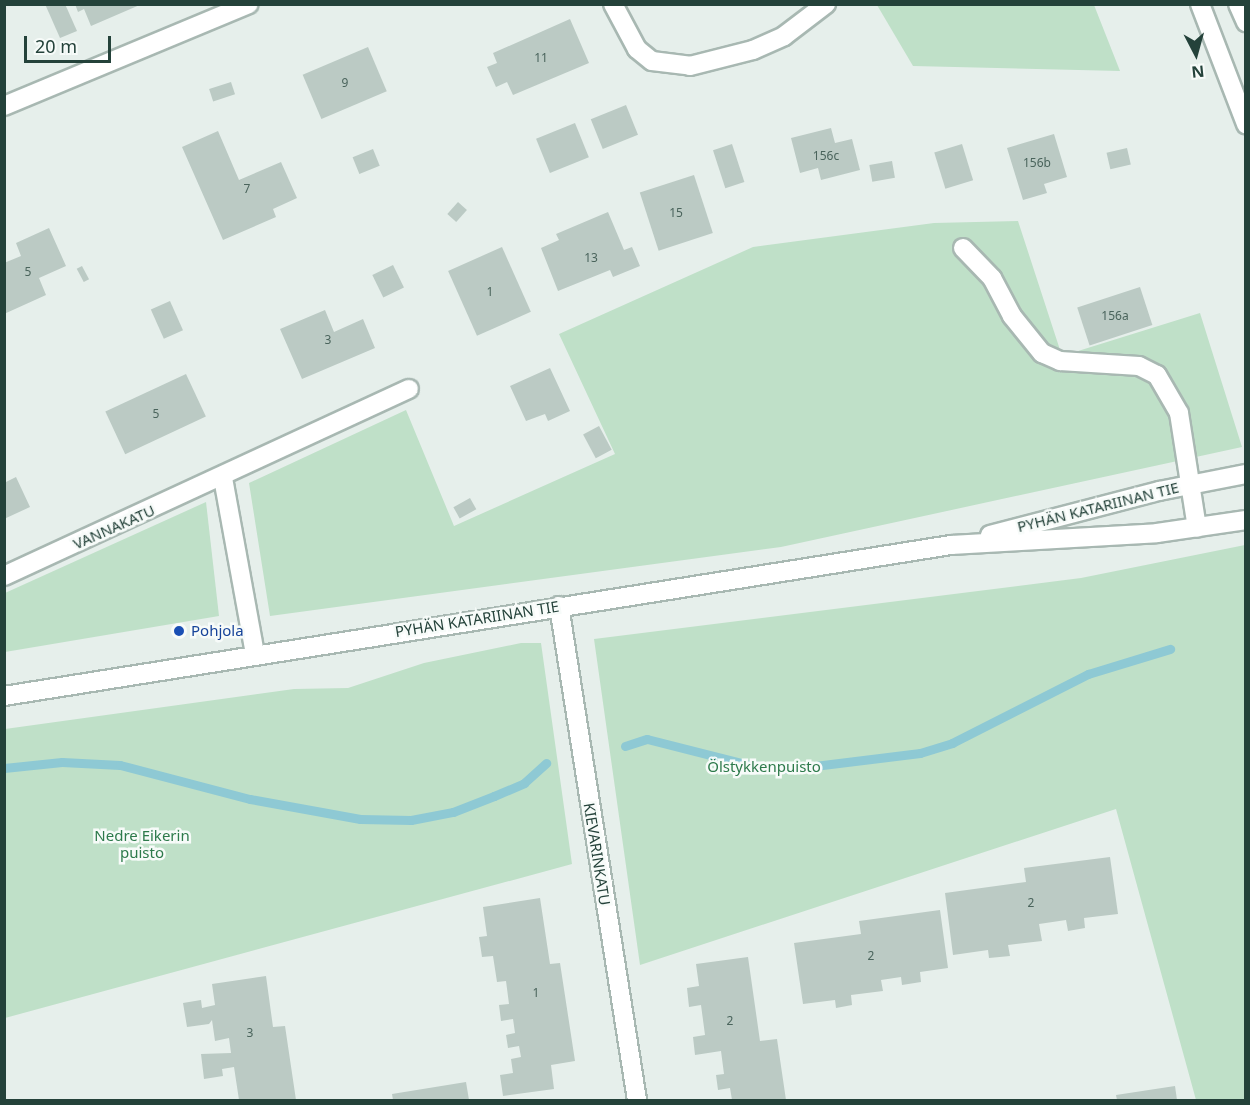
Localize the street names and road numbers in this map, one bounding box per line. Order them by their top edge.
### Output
street label: PYHÄN KATARIINAN TIE [1015,478,1181,536]
street label: VANNAKATU [70,501,158,553]
street label: PYHÄN KATARIINAN TIE [394,597,560,641]
street label: KIEVARINKATU [580,801,614,907]

